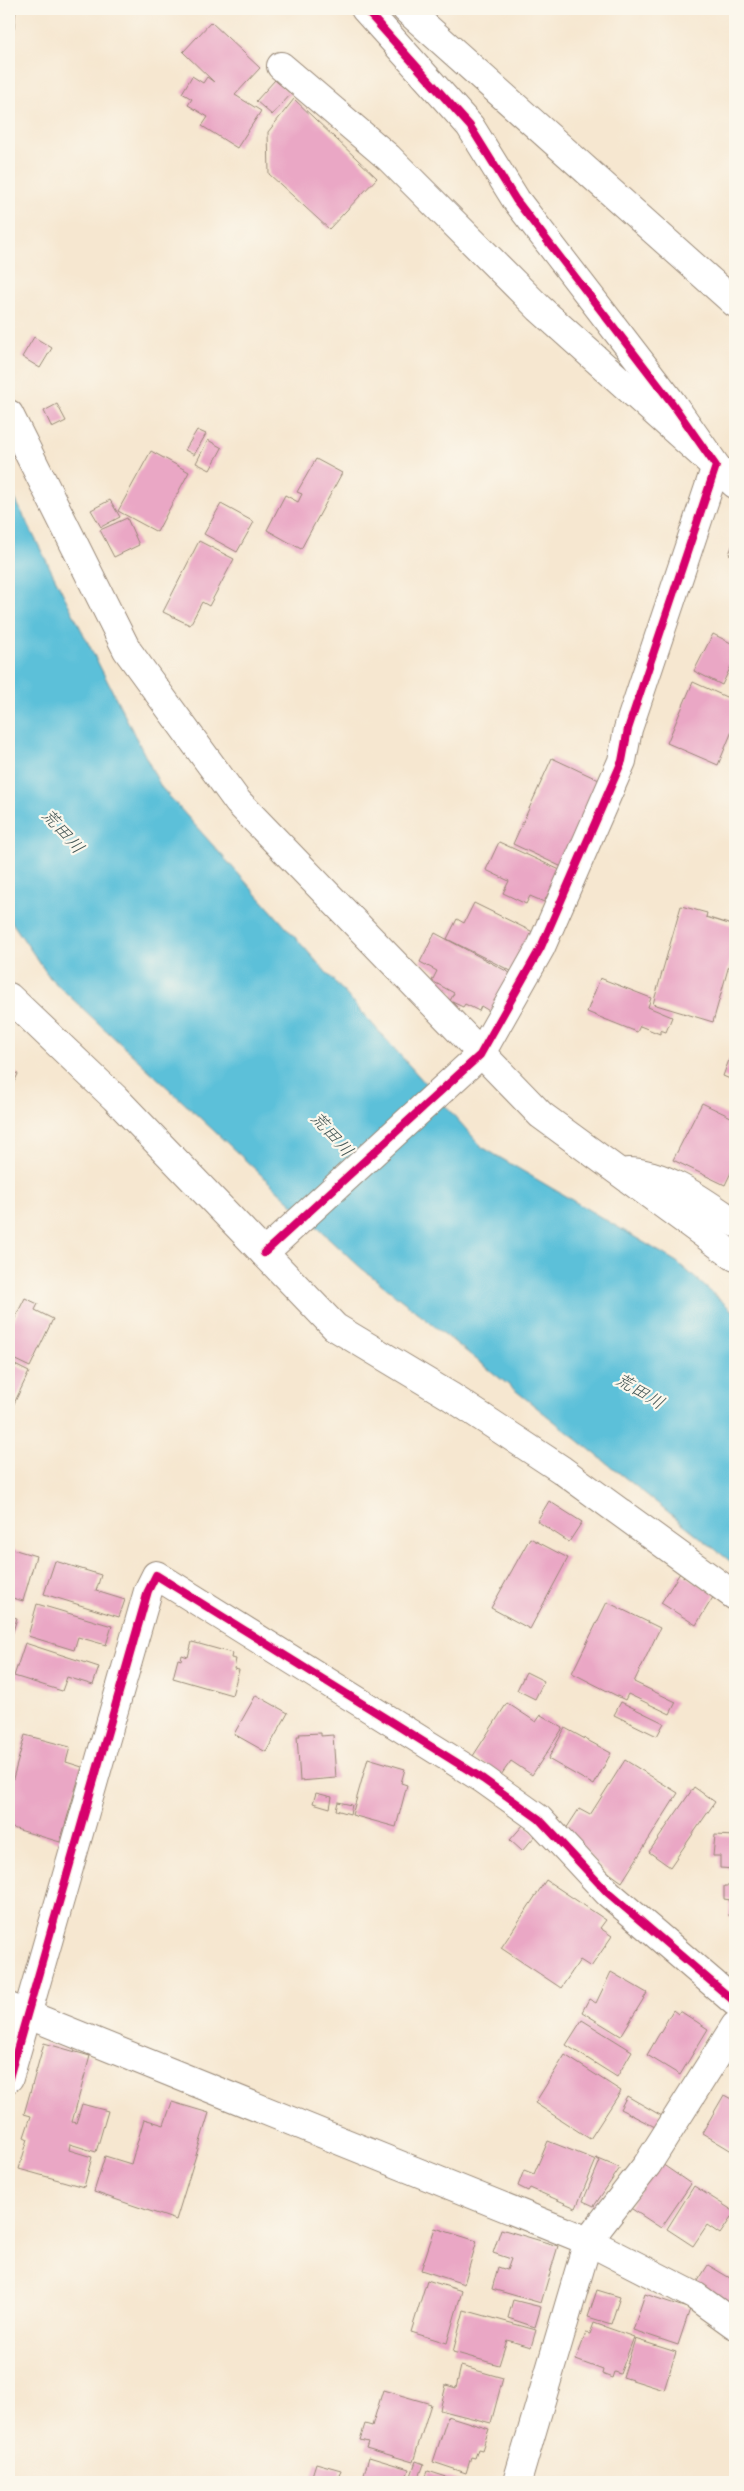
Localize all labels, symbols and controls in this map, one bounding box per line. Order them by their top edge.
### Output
water label: 荒田川 [33,800,93,862]
water label: 荒田川 [302,1103,362,1165]
water label: 荒田川 [609,1363,671,1419]

